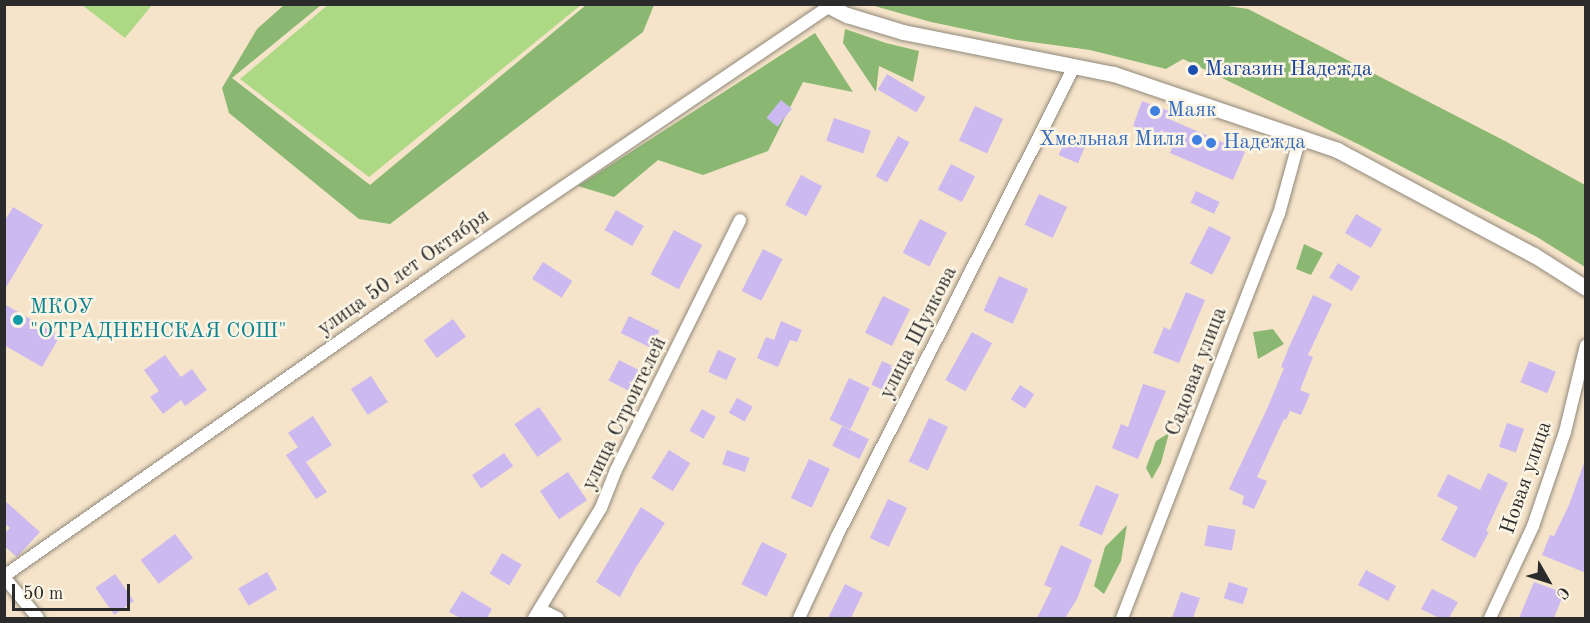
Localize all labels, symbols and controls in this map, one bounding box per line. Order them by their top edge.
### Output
place label: Магазин Надежда [1205,57,1372,83]
marker: Магазин Надежда [1186,63,1200,77]
place label: Маяк [1167,98,1216,124]
marker: Маяк [1148,104,1162,118]
place label: Хмельная Миля [1039,127,1185,153]
place label: Надежда [1223,130,1306,156]
marker: Хмельная Миля [1190,133,1204,147]
marker: Надежда [1204,136,1218,150]
street label: улица 50 лет Октября [313,204,495,342]
street label: улица Шуякова [875,262,963,404]
place label: МКОУ "ОТРАДНЕНСКАЯ СОШ" [30,295,287,345]
street label: Садовая улица [1161,304,1233,440]
marker: МКОУ "ОТРАДНЕНСКАЯ СОШ" [11,313,25,327]
street label: улица Строителей [577,333,673,495]
street label: Новая улица [1496,418,1558,538]
north arrow [1518,551,1578,611]
scale bar [15,572,134,610]
text: С [1552,583,1572,601]
text: 50 m [23,585,63,603]

